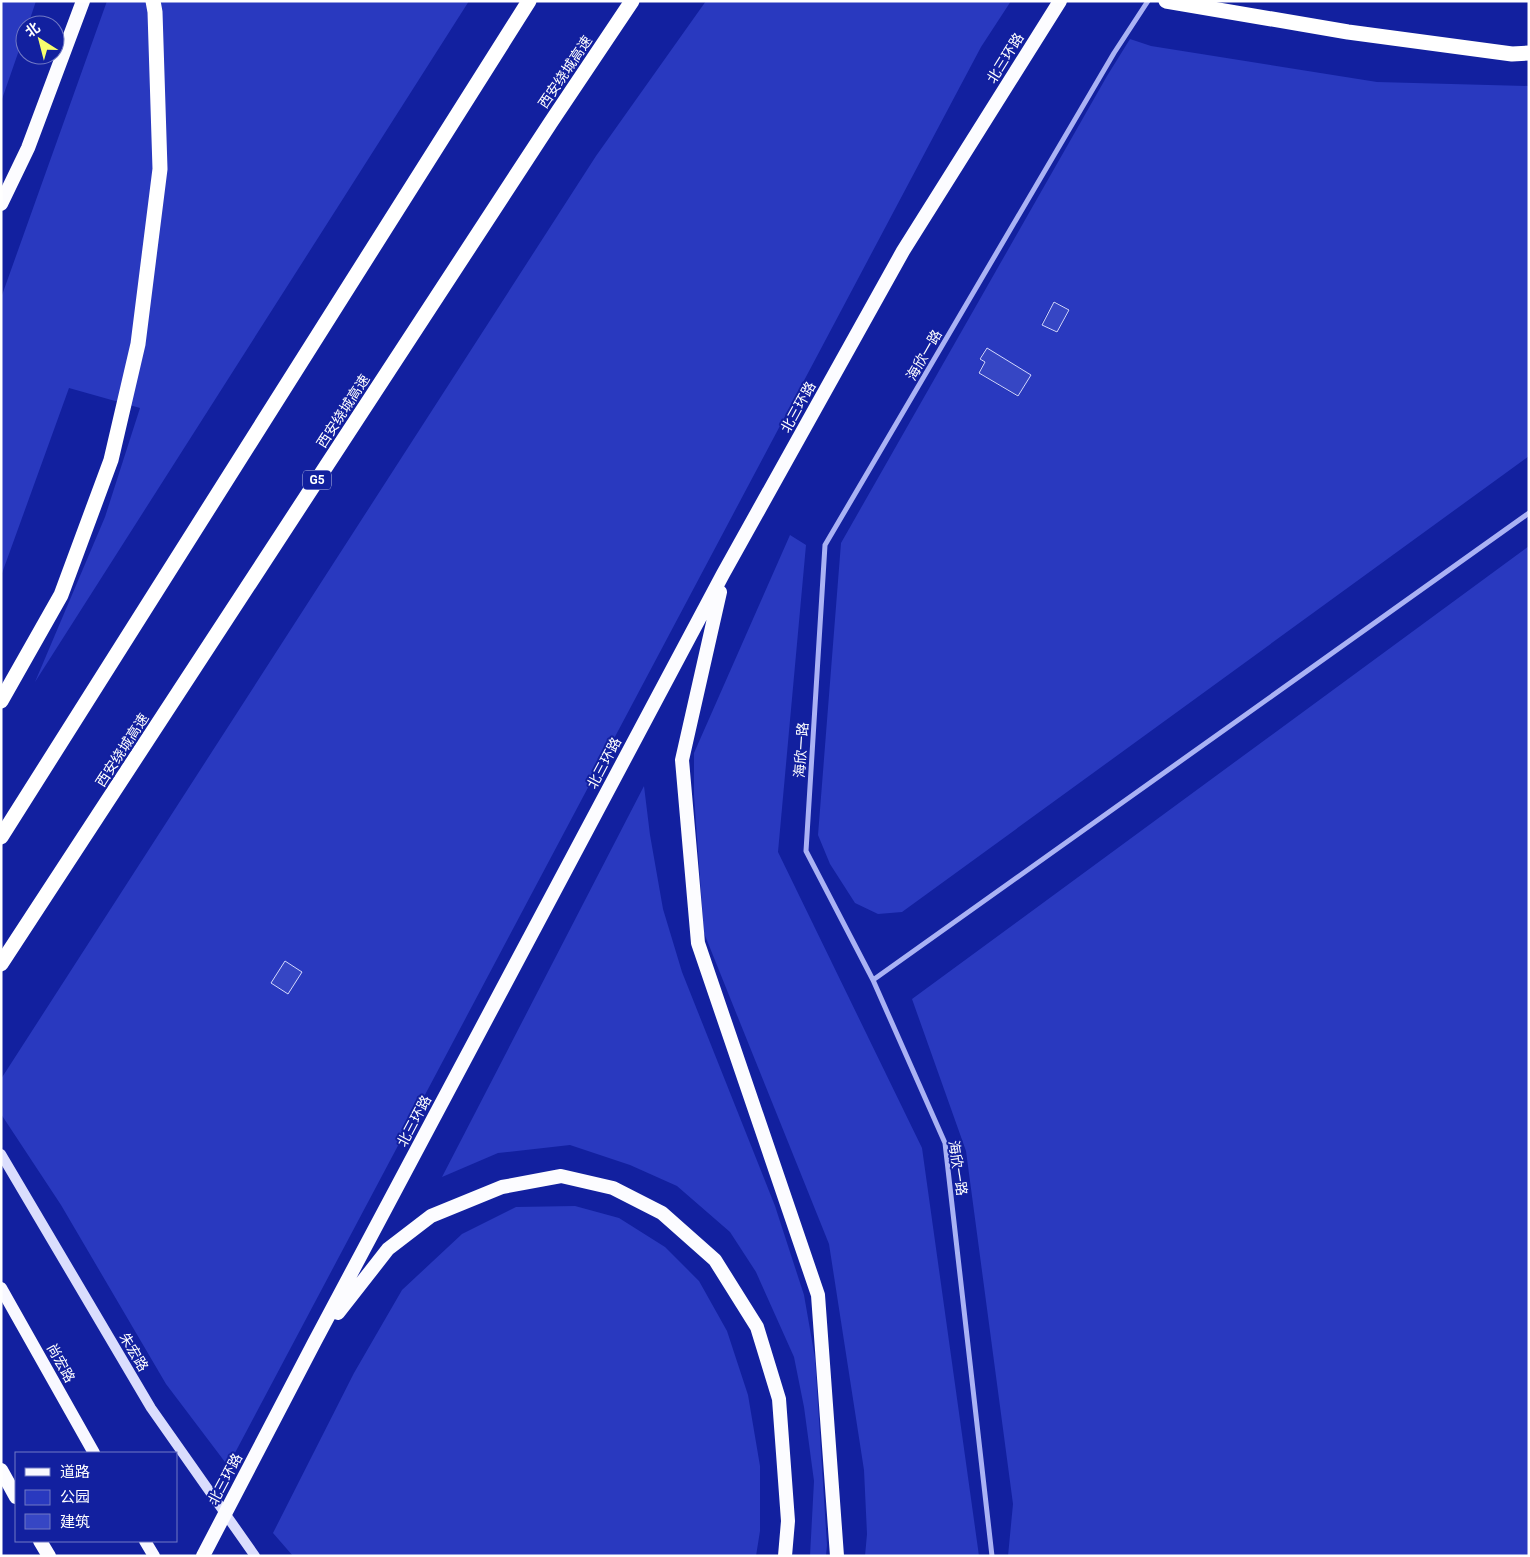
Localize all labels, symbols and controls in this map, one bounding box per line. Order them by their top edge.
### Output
north arrow [15,15,65,65]
text: 北 [22,19,43,40]
street label: 北三环路 [983,30,1027,86]
street label: 西安绕城高速 [535,33,595,111]
street label: 海欣一路 [903,327,945,383]
street label: 西安绕城高速 [313,371,373,451]
street label: 北三环路 [777,379,819,435]
road number: G5 [303,470,331,490]
street label: 西安绕城高速 [92,710,152,790]
street label: 海欣一路 [791,722,811,778]
street label: 北三环路 [584,735,624,791]
street label: 北三环路 [394,1093,434,1149]
street label: 海欣一路 [946,1139,970,1197]
street label: 朱宏路 [116,1330,152,1374]
street label: 尚宏路 [44,1341,78,1385]
street label: 北三环路 [205,1451,245,1507]
legend [15,1452,178,1542]
text: 道路 [60,1463,90,1481]
text: 公园 [60,1488,90,1506]
text: 建筑 [60,1513,90,1531]

